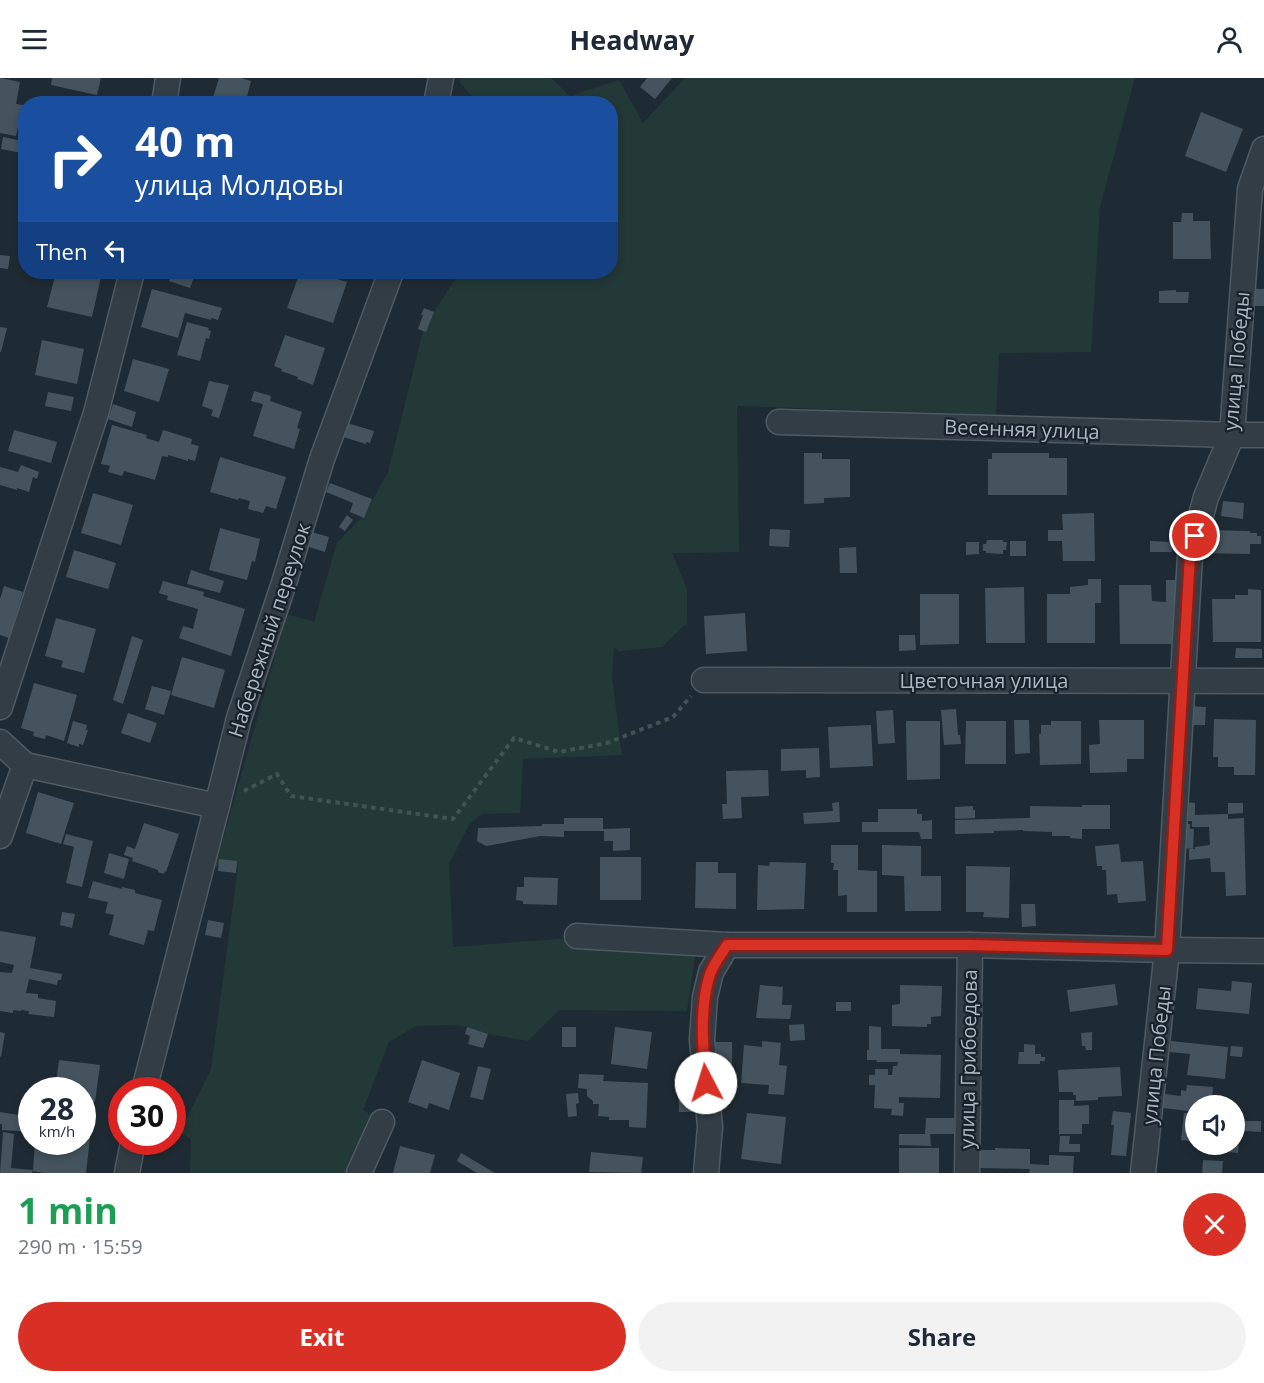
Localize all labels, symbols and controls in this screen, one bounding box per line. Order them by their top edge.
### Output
text: Headway [570,21,694,58]
icon: menu [18,23,51,56]
icon: person [1213,23,1246,56]
text: 40 m [135,112,235,169]
icon: right [36,120,114,198]
text: улица Молдовы [135,166,344,203]
icon: left [99,234,132,267]
text: Then [36,236,87,266]
street label: улица Победы [1216,290,1256,432]
street label: Весенняя улица [944,413,1100,445]
pin [1169,510,1220,561]
street label: Набережный переулок [222,519,317,741]
icon: arrive [1178,519,1211,552]
street label: Цветочная улица [900,667,1068,694]
street label: улица Грибоедова [953,969,983,1149]
street label: улица Победы [1135,984,1177,1126]
position arrow [674,1051,738,1115]
speed limit sign: 30 [108,1077,186,1155]
text: 28 [40,1088,74,1129]
map controls [1185,1095,1245,1155]
button: sound [1185,1095,1245,1155]
text: km/h [39,1121,75,1141]
text: 1 min [18,1186,118,1235]
button: close [1183,1193,1246,1256]
text: 290 m · 15:59 [18,1233,143,1260]
button: Exit [18,1302,626,1371]
button: Share [638,1302,1246,1371]

